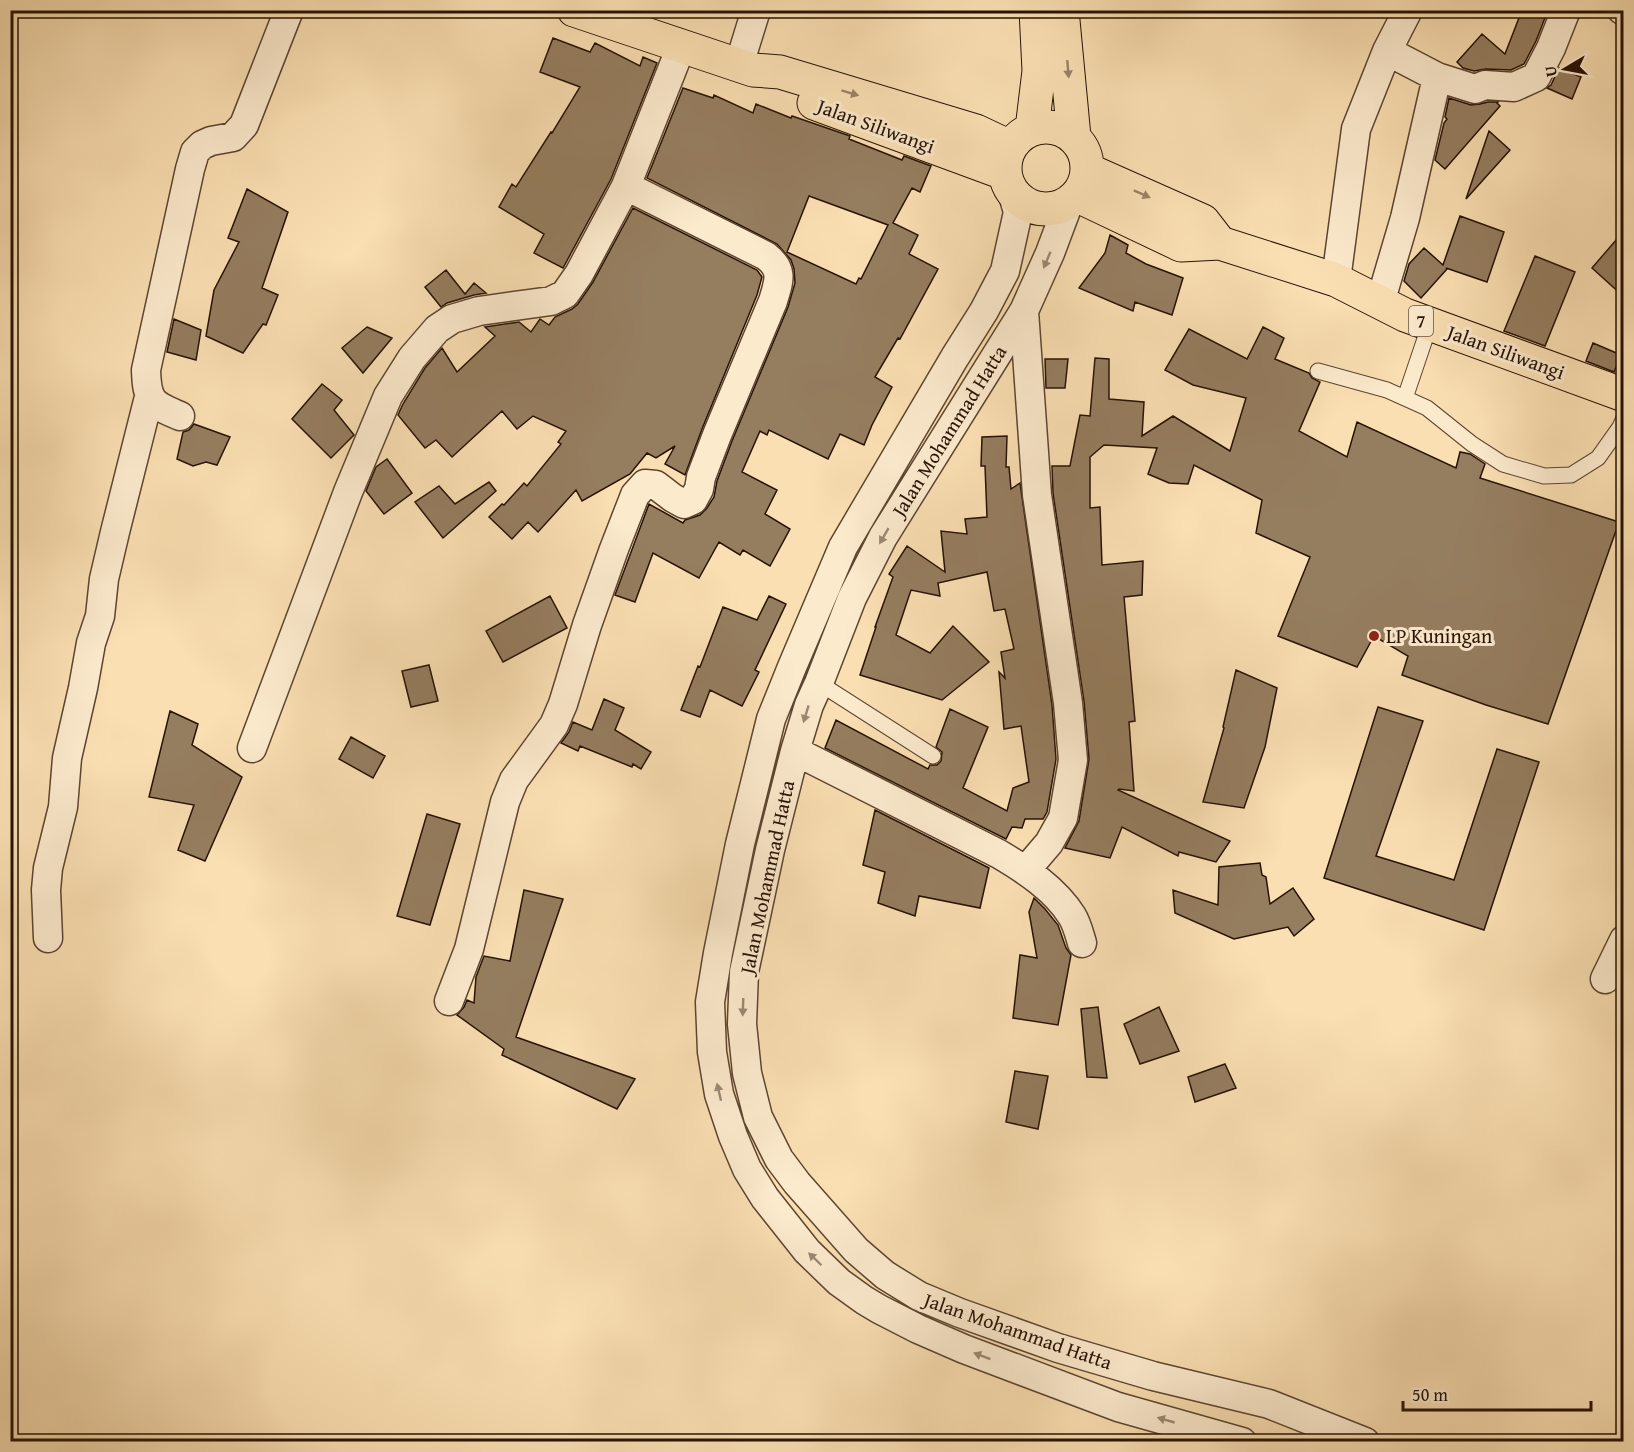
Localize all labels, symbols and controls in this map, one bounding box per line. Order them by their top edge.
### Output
north arrow [1535,39,1595,99]
one-way arrow [1063,59,1073,78]
text: U [1537,64,1563,79]
one-way arrow [841,89,859,98]
street label: Jalan Siliwangi [810,90,939,160]
one-way arrow [1133,189,1151,199]
one-way arrow [1042,252,1052,270]
road number: 7 [1409,306,1433,336]
street label: Jalan Siliwangi [1440,316,1569,386]
street label: Jalan Mohammad Hatta [882,339,1013,525]
one-way arrow [879,528,889,545]
place label: LP Kuningan [1386,621,1492,650]
marker: LP Kuningan [1367,629,1381,643]
one-way arrow [801,705,810,723]
street label: Jalan Mohammad Hatta [731,777,801,979]
one-way arrow [738,998,748,1017]
one-way arrow [714,1082,723,1101]
one-way arrow [807,1252,822,1266]
street label: Jalan Mohammad Hatta [917,1284,1117,1377]
one-way arrow [973,1350,991,1360]
scale bar [1403,1374,1590,1412]
text: 50 m [1412,1381,1448,1408]
one-way arrow [1156,1415,1174,1424]

